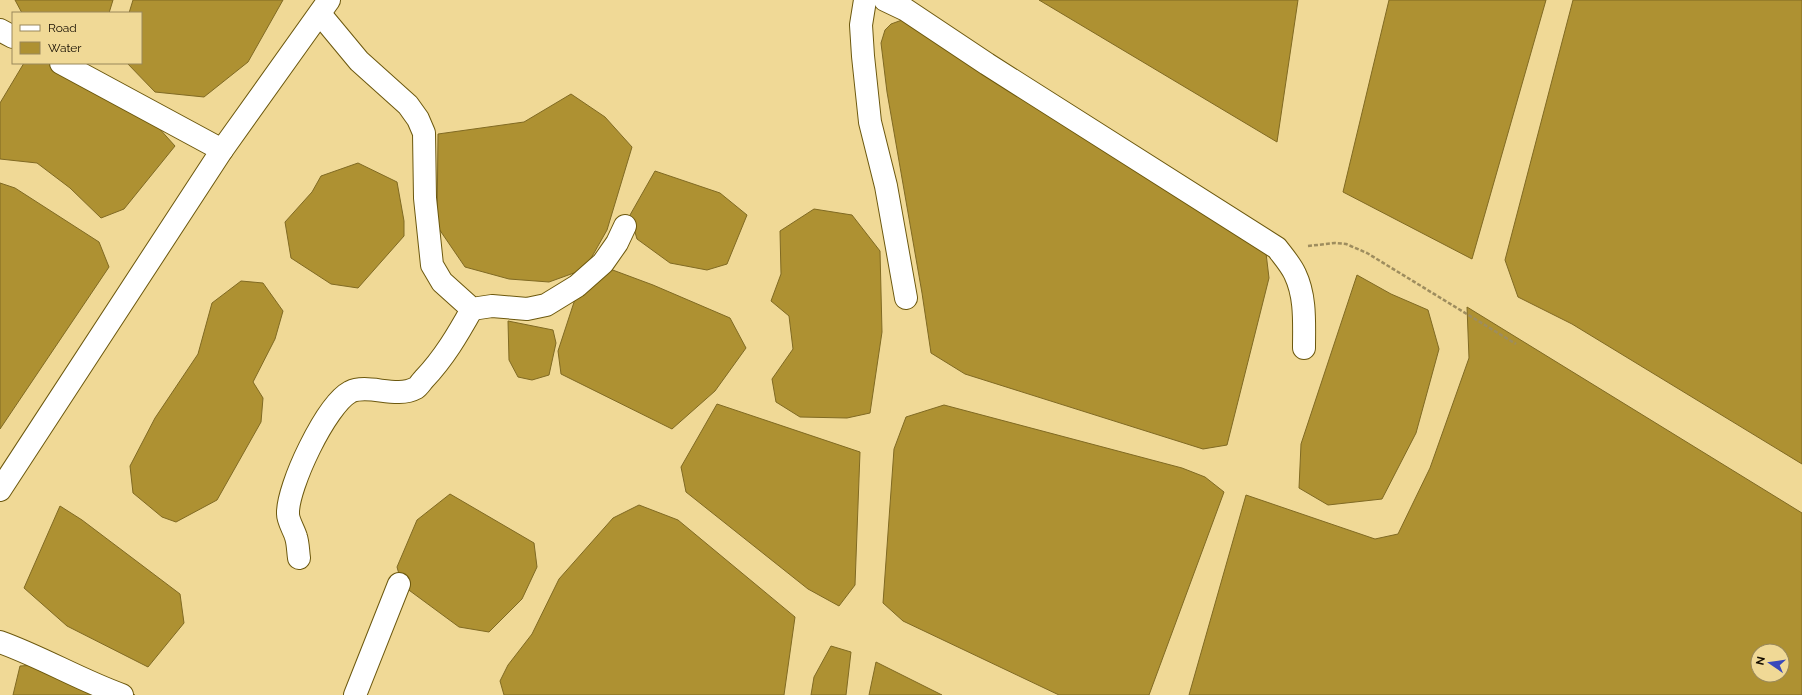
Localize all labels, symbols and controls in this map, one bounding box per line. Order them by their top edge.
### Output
legend [12,12,142,64]
text: Road [48,21,77,35]
text: Water [48,41,82,55]
north arrow [1750,643,1790,683]
text: N [1753,655,1768,666]

